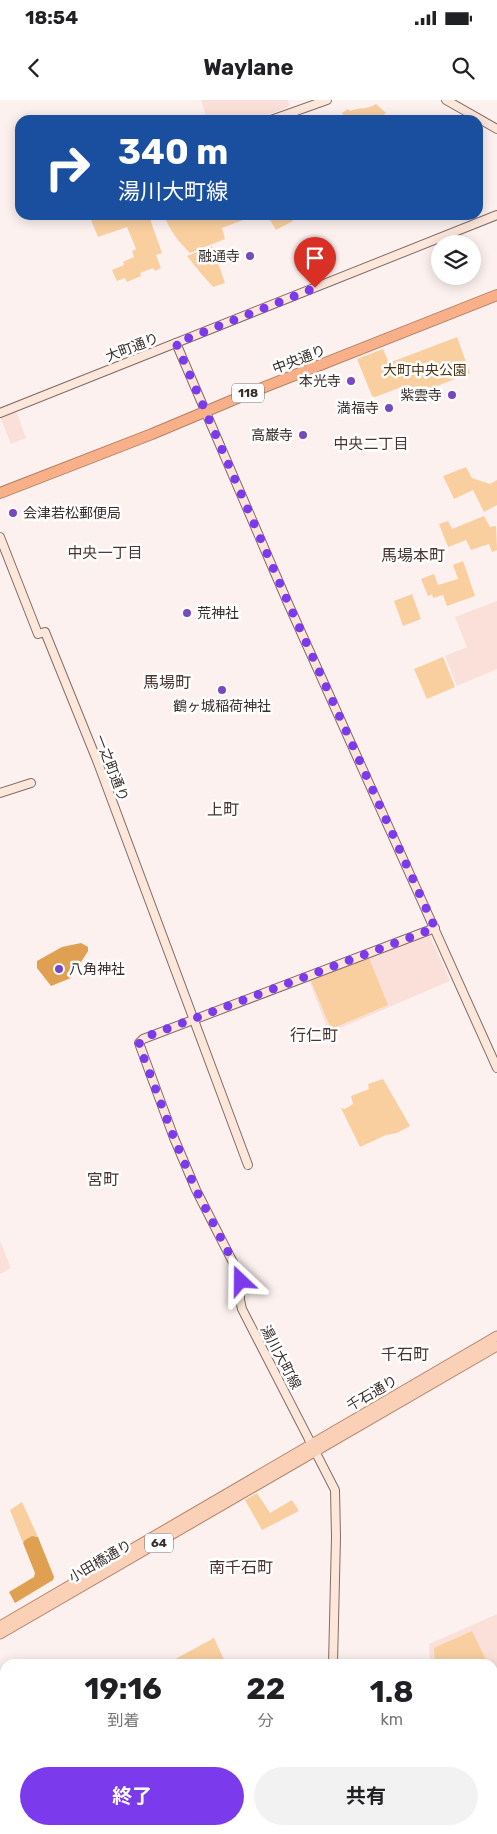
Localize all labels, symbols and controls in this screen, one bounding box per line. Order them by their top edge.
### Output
text: 18:54 [25,6,78,29]
icon: back [20,54,48,82]
text: Waylane [203,54,294,81]
icon: search [449,54,477,82]
text: 340 m [118,131,228,173]
icon: right [35,135,100,200]
text: 湯川大町線 [118,178,228,205]
map controls [431,235,481,285]
button: layers [431,235,481,285]
pin [294,237,336,288]
icon: arrive [301,244,329,272]
place label: 融通寺 [198,248,240,265]
marker: 融通寺 [244,250,256,262]
street label: 大町通り [103,329,161,365]
street label: 中央通り [270,341,328,377]
park label: 大町中央公園 [383,362,467,379]
place label: 本光寺 [299,373,341,390]
marker: 本光寺 [345,375,357,387]
road number: 118 [232,384,264,402]
place label: 紫雲寺 [400,387,442,404]
marker: 紫雲寺 [446,389,458,401]
place label: 満福寺 [337,400,379,417]
marker: 満福寺 [383,402,395,414]
place label: 高巌寺 [251,427,293,444]
marker: 高巌寺 [297,429,309,441]
district label: 中央二丁目 [333,435,409,453]
place label: 会津若松郵便局 [23,505,121,522]
marker: 会津若松郵便局 [7,507,19,519]
district label: 中央一丁目 [67,544,143,562]
district label: 馬場本町 [381,546,445,565]
place label: 荒神社 [197,605,239,622]
marker: 荒神社 [181,607,193,619]
district label: 馬場町 [143,673,191,692]
marker: 鶴ヶ城稲荷神社 [216,684,228,696]
place label: 鶴ヶ城稲荷神社 [173,698,271,715]
street label: 一之町通り [91,732,132,804]
district label: 上町 [207,800,239,819]
place label: 八角神社 [69,961,125,978]
marker: 八角神社 [53,963,65,975]
district label: 行仁町 [290,1026,338,1045]
district label: 宮町 [87,1170,119,1189]
position arrow [214,1254,266,1306]
street label: 湯川大町線 [257,1322,304,1392]
district label: 千石町 [381,1345,429,1364]
street label: 千石通り [344,1372,401,1415]
road number: 64 [145,1534,173,1552]
street label: 小田橋通り [66,1537,135,1586]
district label: 南千石町 [209,1558,273,1577]
text: 19:16 [85,1671,162,1707]
text: 22 [246,1671,285,1707]
text: 1.8 [370,1674,413,1710]
text: km [380,1710,403,1729]
text: 到着 [107,1711,139,1730]
text: 分 [258,1711,274,1730]
button: 終了 [20,1767,244,1825]
button: 共有 [254,1767,478,1825]

